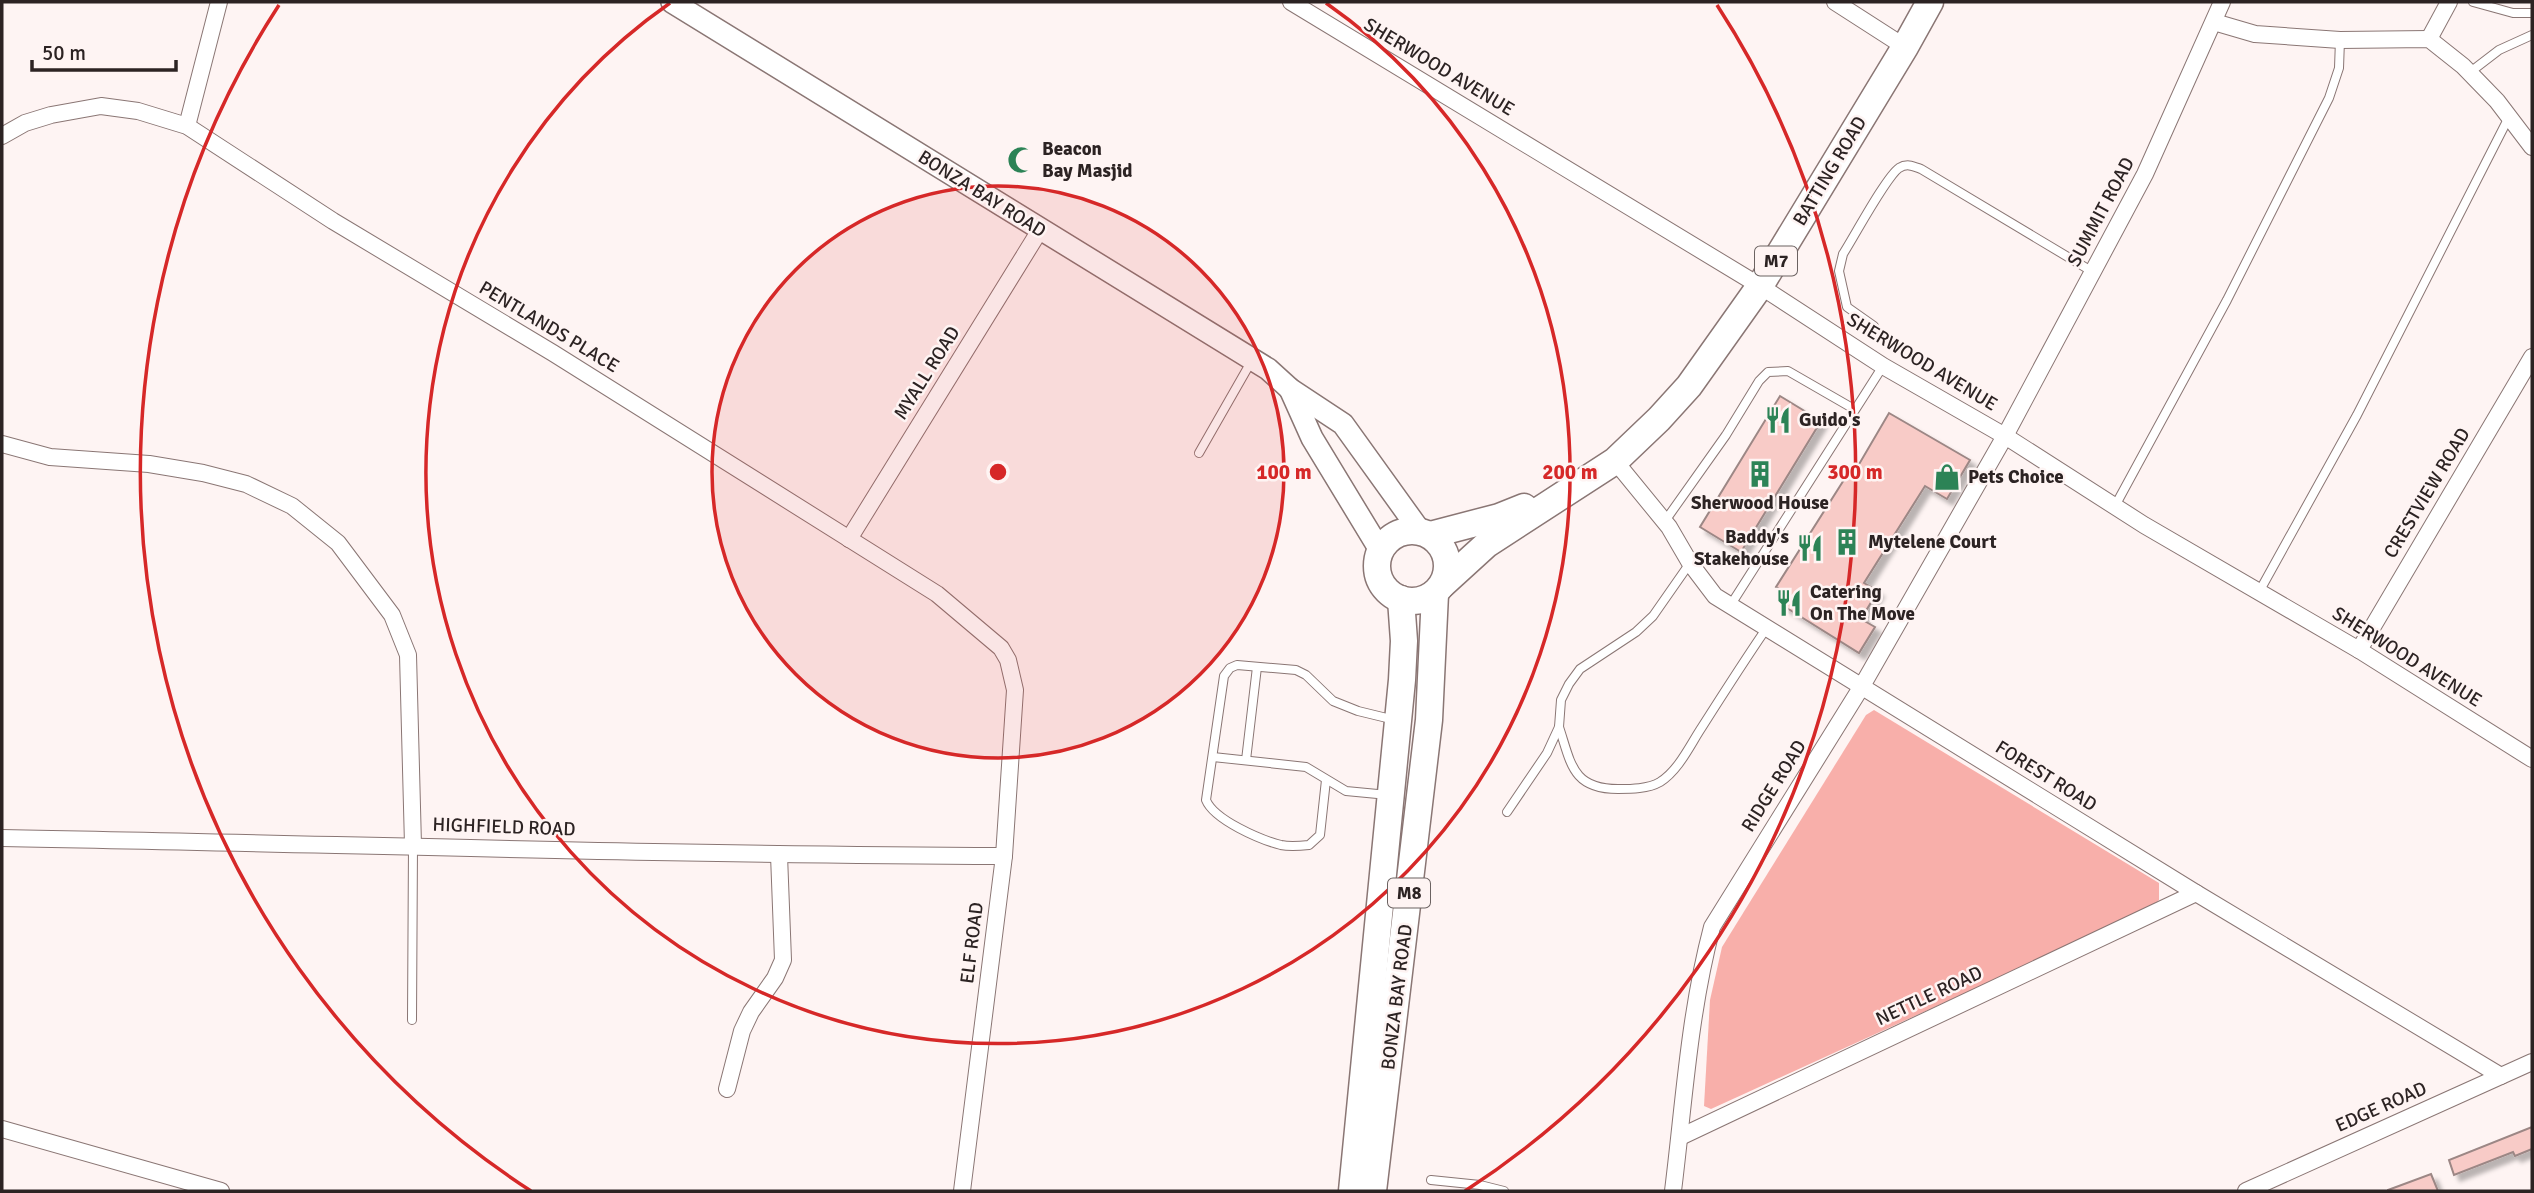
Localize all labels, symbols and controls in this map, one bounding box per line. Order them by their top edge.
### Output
street label: SHERWOOD AVENUE [1359,13,1519,121]
scale bar [32,28,175,72]
text: 50 m [42,40,86,66]
street label: BATTING ROAD [1788,112,1872,230]
place label: Beacon Bay Masjid [1042,137,1133,183]
street label: BONZA BAY ROAD [914,145,1050,243]
mosque icon: Beacon Bay Masjid [1006,145,1036,175]
street label: SUMMIT ROAD [2062,153,2140,271]
road number: M7 [1755,246,1797,276]
street label: PENTLANDS PLACE [475,276,623,378]
street label: SHERWOOD AVENUE [1842,308,2002,416]
street label: MYALL ROAD [889,322,965,424]
restaurant icon: Guido's [1763,405,1793,435]
place label: Guido's [1799,408,1860,432]
street label: CRESTVIEW ROAD [2379,423,2475,563]
text: 100 m [1256,459,1312,485]
text: 200 m [1542,459,1598,485]
building icon: Sherwood House [1745,459,1775,489]
text: 300 m [1827,459,1883,485]
centre of rings [986,460,1010,484]
shop icon: Pets Choice [1932,462,1962,492]
place label: Pets Choice [1968,465,2064,489]
place label: Sherwood House [1691,491,1829,515]
place label: Baddy's Stakehouse [1694,525,1789,571]
building icon: Mytelene Court [1832,527,1862,557]
place label: Mytelene Court [1868,530,1997,554]
restaurant icon: Baddy's Stakehouse [1795,533,1825,563]
place label: Catering On The Move [1810,580,1915,626]
restaurant icon: Catering On The Move [1774,588,1804,618]
street label: SHERWOOD AVENUE [2328,601,2486,713]
street label: FOREST ROAD [1991,735,2101,817]
street label: RIDGE ROAD [1736,736,1812,836]
street label: HIGHFIELD ROAD [432,813,576,841]
road number: M8 [1388,878,1430,908]
street label: ELF ROAD [955,901,989,985]
street label: BONZA BAY ROAD [1376,923,1418,1071]
street label: NETTLE ROAD [1872,961,1986,1031]
street label: EDGE ROAD [2332,1076,2430,1138]

